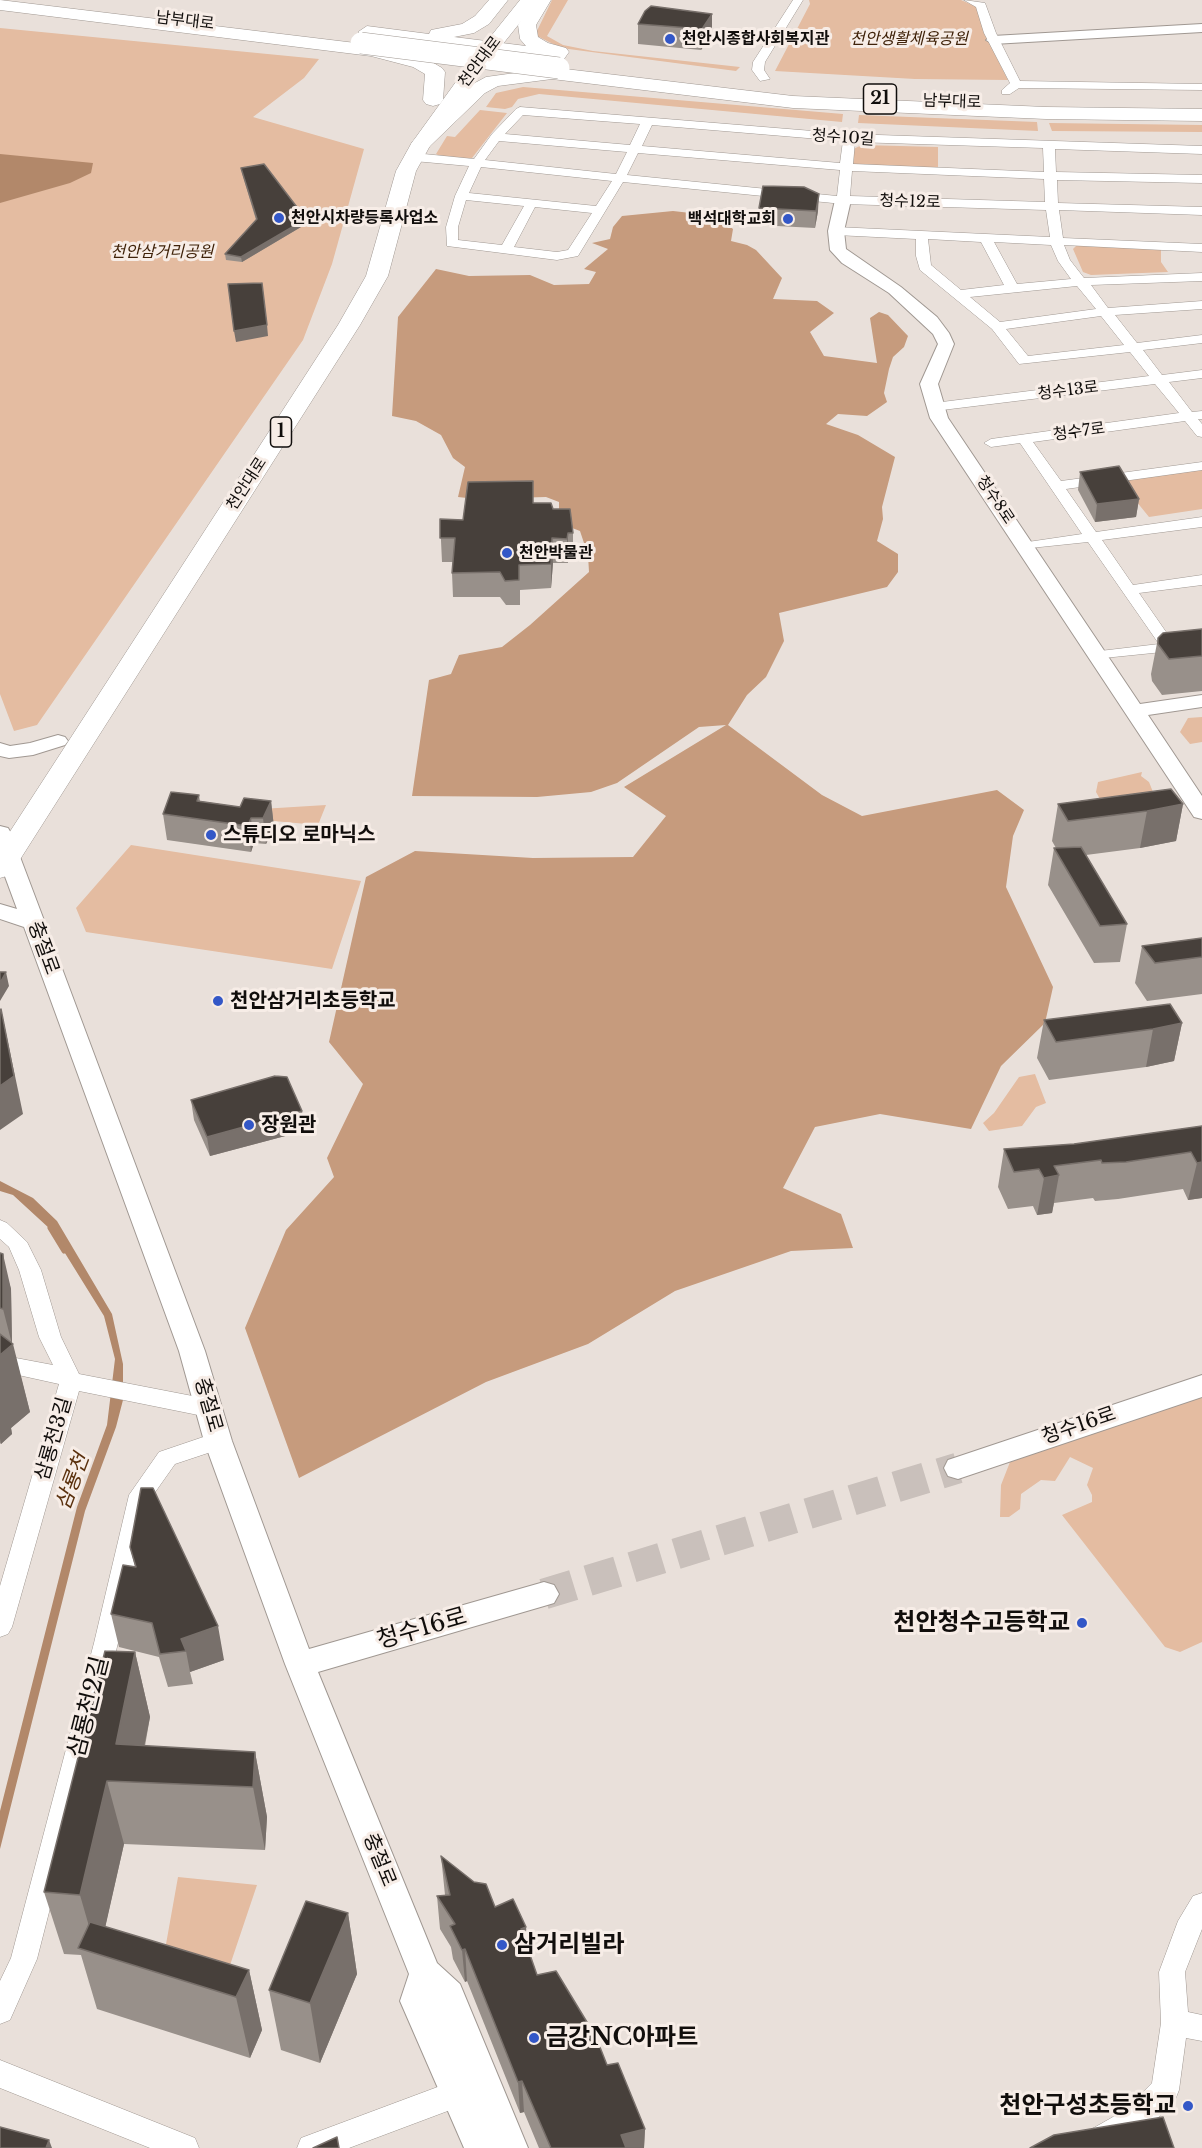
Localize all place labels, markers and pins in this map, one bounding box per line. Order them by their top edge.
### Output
place label: 천안시종합사회복지관 [682,29,829,49]
marker: 천안시종합사회복지관 [663,32,677,46]
place label: 천안시차량등록사업소 [291,208,438,228]
place label: 백석대학교회 [688,209,776,229]
marker: 천안시차량등록사업소 [272,211,286,225]
marker: 백석대학교회 [781,212,795,226]
place label: 천안박물관 [519,543,593,563]
marker: 천안박물관 [500,546,514,560]
place label: 스튜디오 로마닉스 [223,823,376,847]
marker: 스튜디오 로마닉스 [204,828,218,842]
place label: 천안삼거리초등학교 [230,989,396,1013]
marker: 천안삼거리초등학교 [211,994,225,1008]
place label: 장원관 [261,1113,316,1137]
marker: 장원관 [242,1118,256,1132]
place label: 천안청수고등학교 [893,1609,1070,1637]
marker: 천안청수고등학교 [1075,1616,1089,1630]
place label: 삼거리빌라 [514,1931,624,1959]
marker: 삼거리빌라 [495,1938,509,1952]
place label: 금강NC아파트 [546,2024,698,2052]
marker: 금강NC아파트 [527,2031,541,2045]
place label: 천안구성초등학교 [999,2092,1176,2120]
marker: 천안구성초등학교 [1181,2099,1195,2113]

